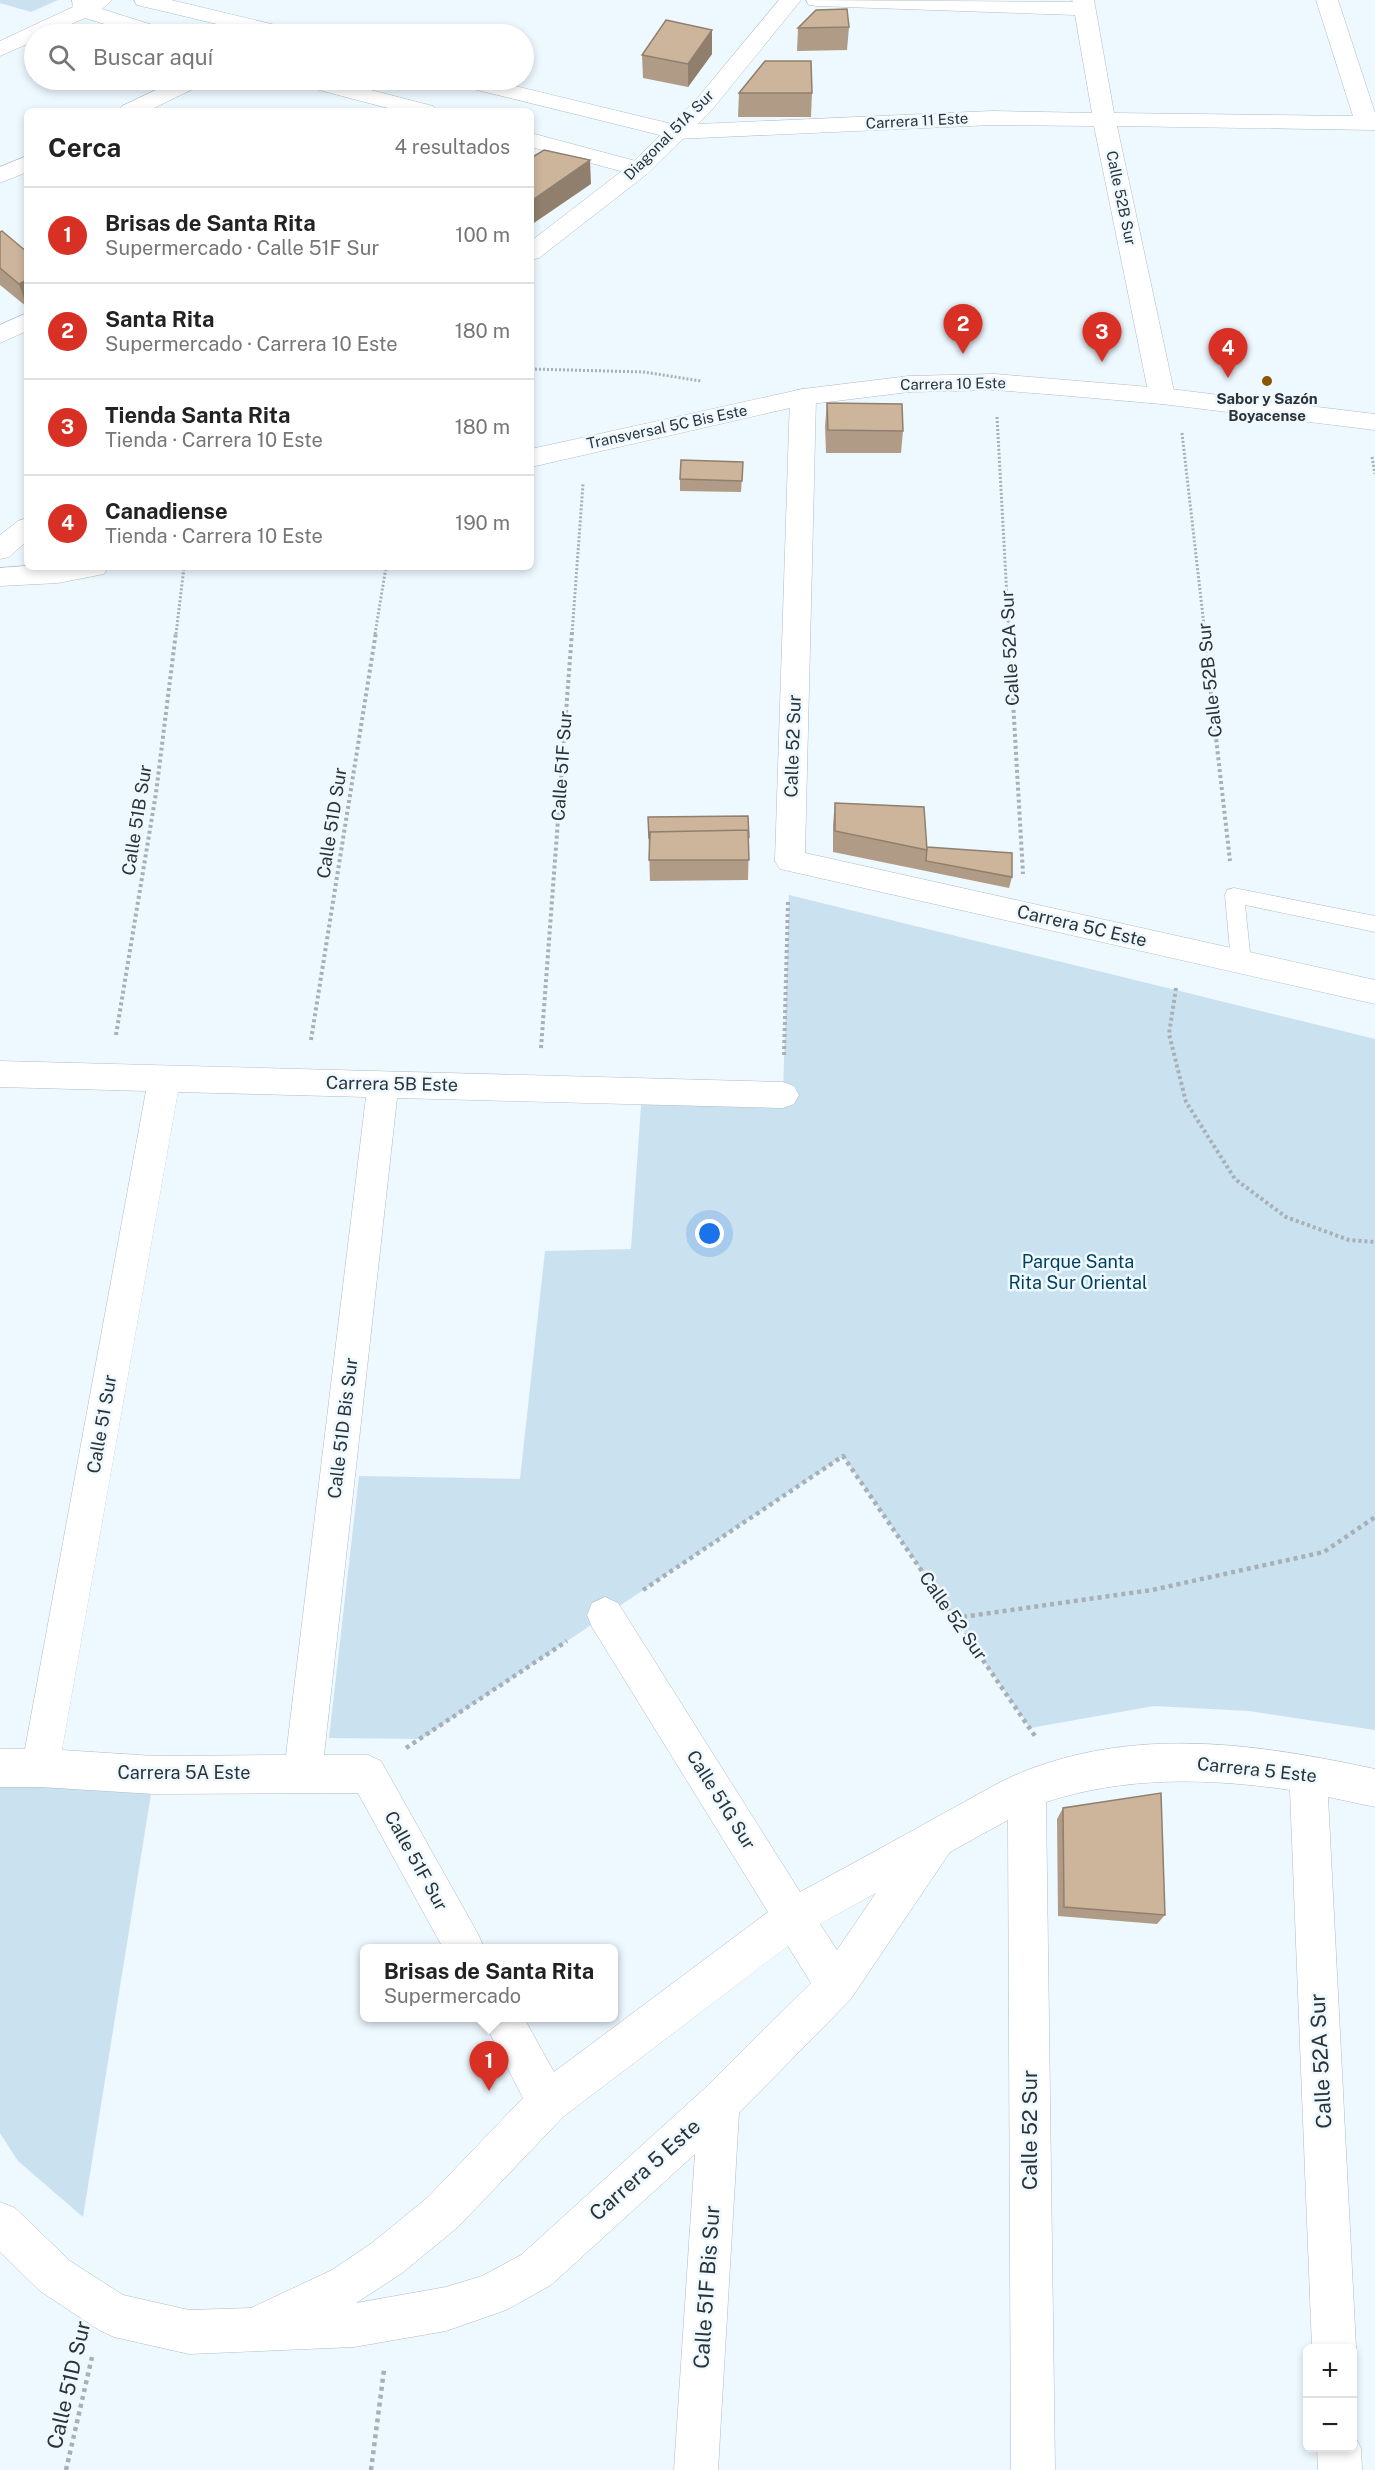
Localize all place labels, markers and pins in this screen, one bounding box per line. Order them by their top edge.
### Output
pin: 2 [944,304,982,354]
pin: 3 [1082,312,1122,362]
pin: 4 [1208,328,1248,378]
marker: Sabor y Sazón Boyacense [1260,374,1274,388]
place label: Sabor y Sazón Boyacense [1216,390,1318,424]
pin: 1 [470,2042,508,2091]

